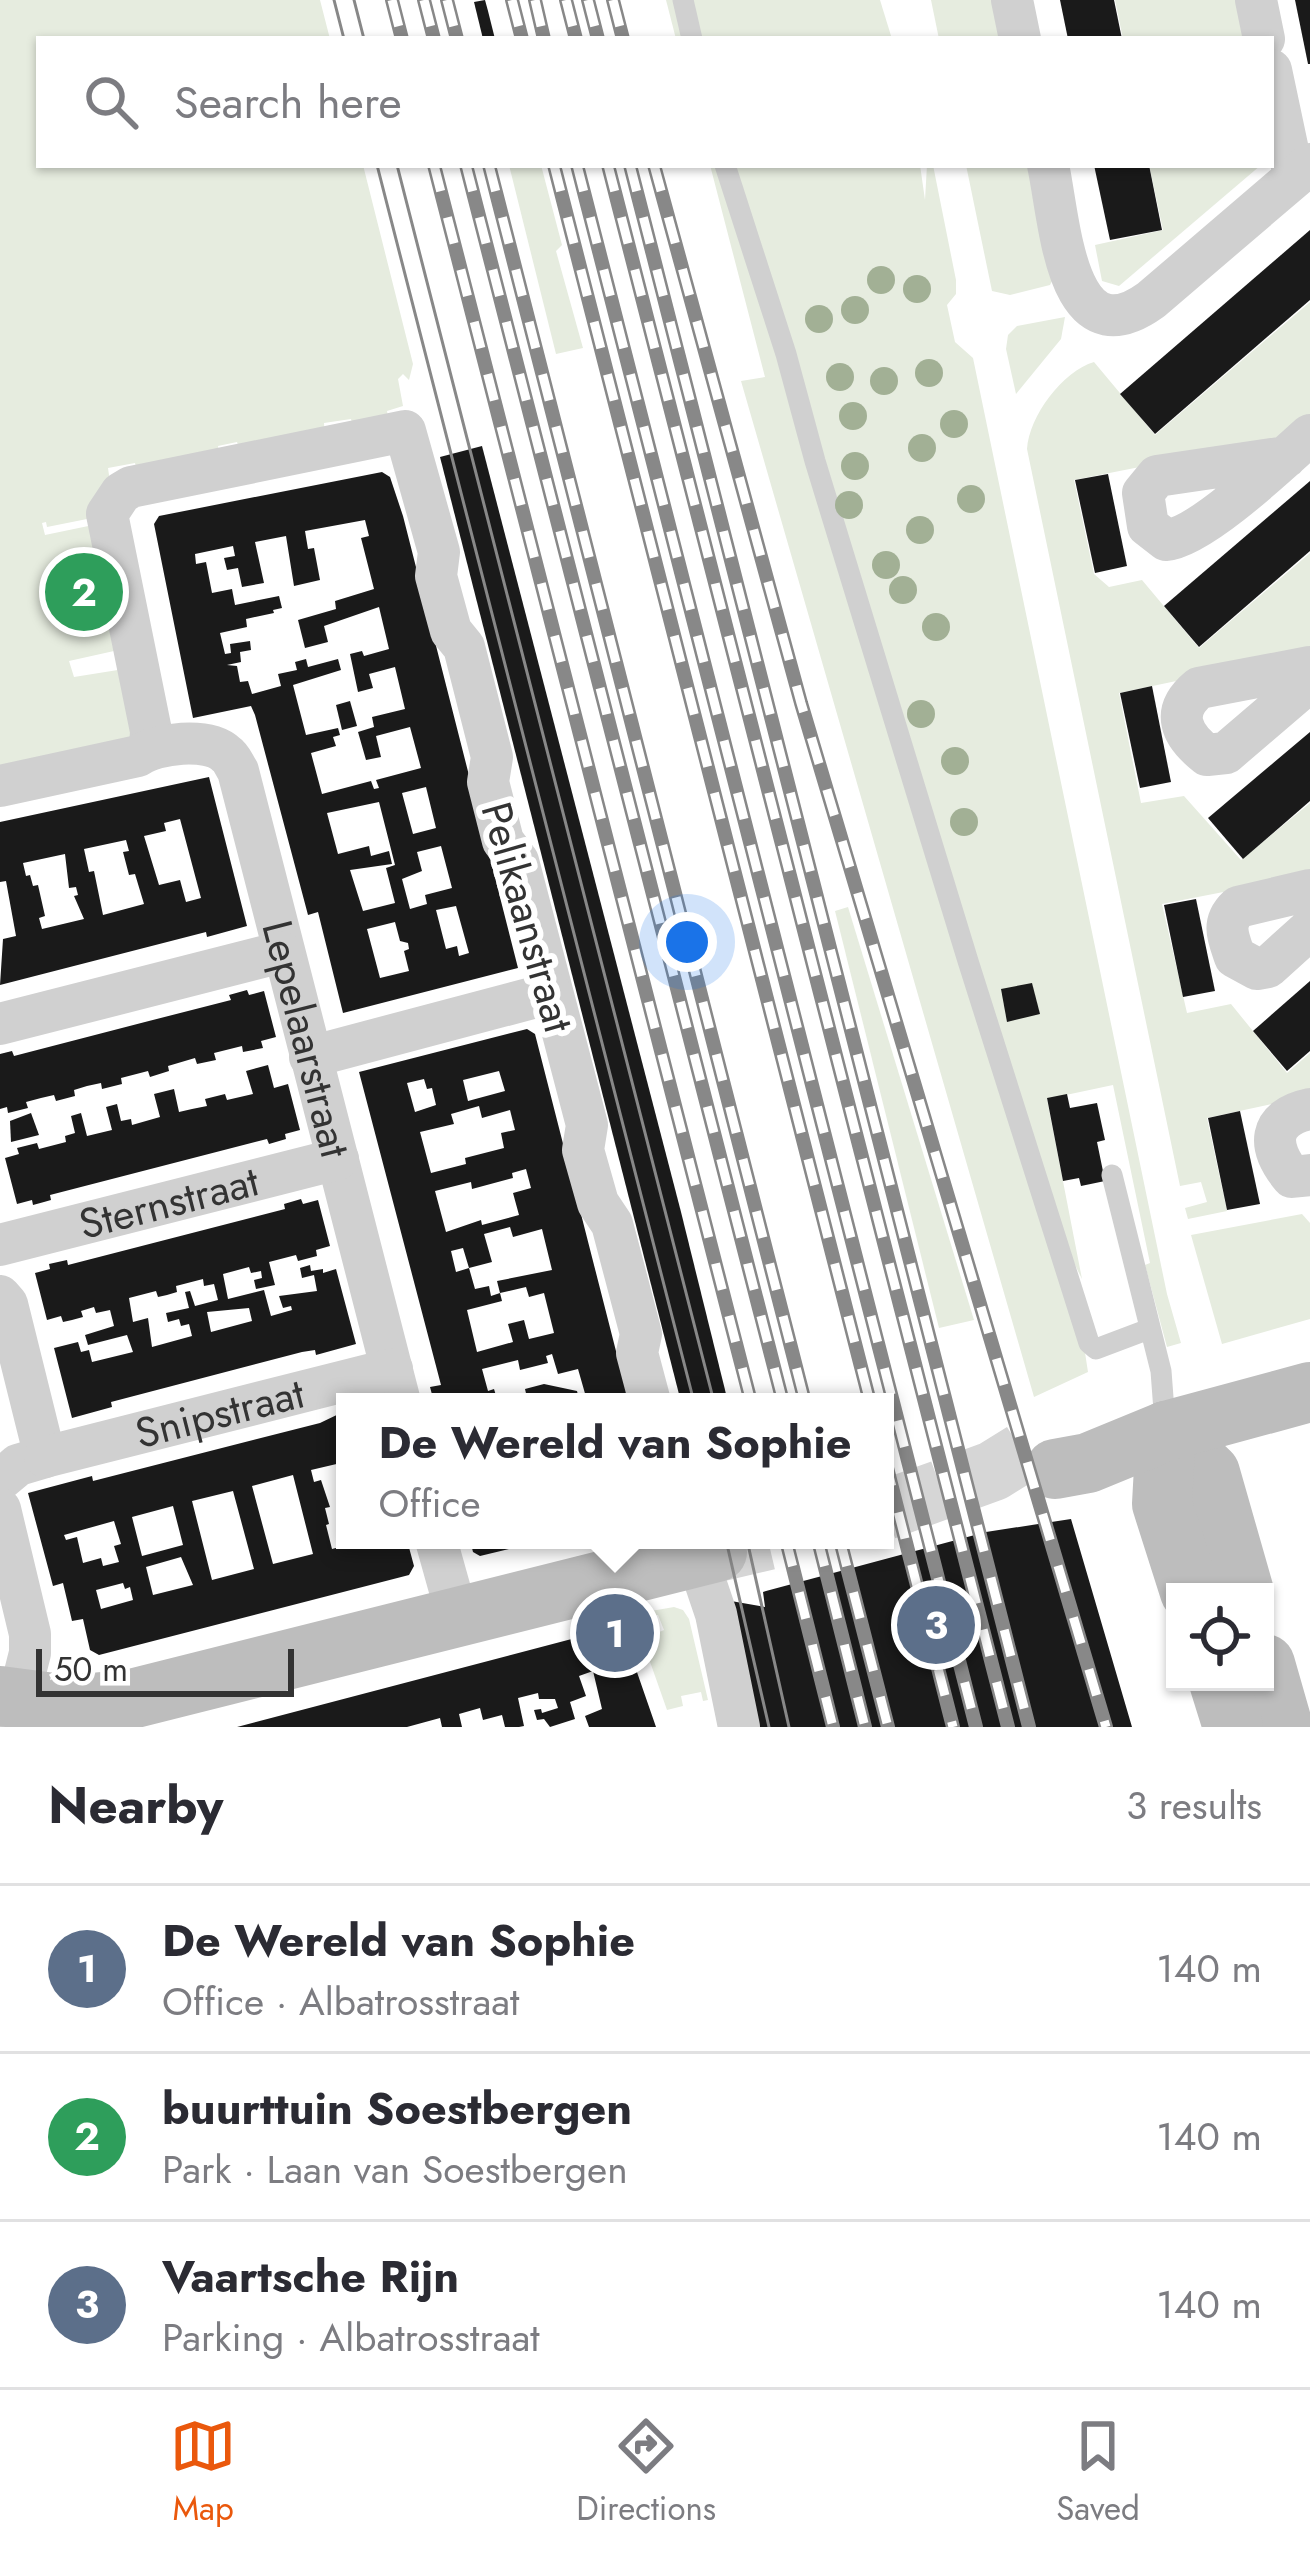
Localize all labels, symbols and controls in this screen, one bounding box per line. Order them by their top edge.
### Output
search box [36,36,1274,168]
icon: search [78,69,144,135]
text: Search here [174,70,402,135]
pin: 2 [45,547,123,637]
street label: Pelikaanstraat [466,795,589,1039]
your location [657,912,717,972]
street label: Lepelaarstraat [247,914,366,1164]
street label: Sternstraat [72,1150,265,1255]
street label: Snipstraat [129,1363,310,1464]
popup [336,1393,894,1549]
text: De Wereld van Sophie [379,1410,852,1475]
text: Office [379,1475,481,1532]
pin: 3 [897,1580,975,1670]
map controls [1166,1583,1274,1691]
button: locate [1166,1583,1274,1691]
pin: 1 [576,1588,654,1678]
scale bar [36,1643,294,1696]
text: 50 m [54,1646,128,1693]
text: Nearby [48,1768,223,1842]
text: 3 results [1126,1777,1262,1834]
text: De Wereld van Sophie [162,1908,635,1973]
text: 1 [77,1940,97,1997]
text: 140 m [1156,1940,1262,1997]
text: Office · Albatrosstraat [162,1973,519,2030]
text: buurttuin Soestbergen [162,2076,632,2141]
text: 2 [74,2108,100,2165]
text: 140 m [1156,2108,1262,2165]
text: Park · Laan van Soestbergen [162,2141,628,2198]
text: Vaartsche Rijn [162,2244,459,2309]
text: 3 [75,2276,99,2333]
text: 140 m [1156,2276,1262,2333]
text: Parking · Albatrosstraat [162,2309,540,2366]
tab: Map [170,2413,236,2532]
tab: Directions [576,2413,716,2532]
tab: Saved [1056,2413,1140,2532]

